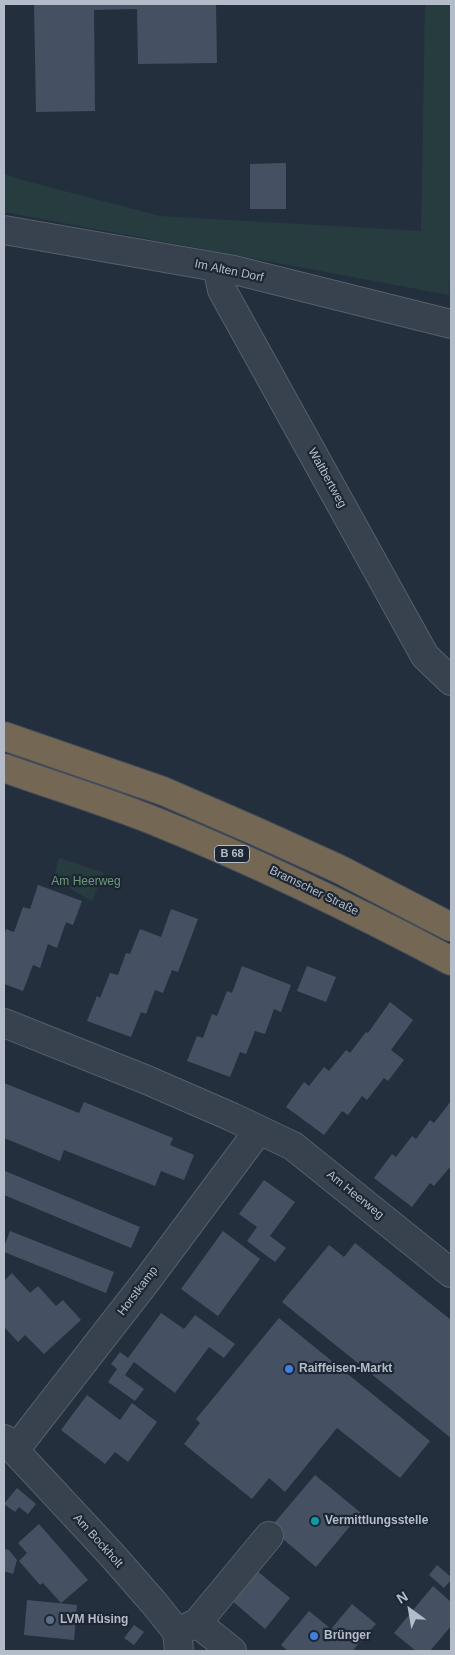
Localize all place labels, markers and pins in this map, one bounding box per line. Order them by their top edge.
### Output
place label: Raiffeisen-Markt [299,1362,392,1376]
marker: Raiffeisen-Markt [283,1363,295,1375]
place label: Vermittlungsstelle [325,1514,428,1528]
marker: Vermittlungsstelle [309,1515,321,1527]
place label: LVM Hüsing [60,1613,128,1627]
marker: LVM Hüsing [44,1614,56,1626]
place label: Brünger [324,1629,371,1643]
marker: Brünger [308,1630,320,1642]

